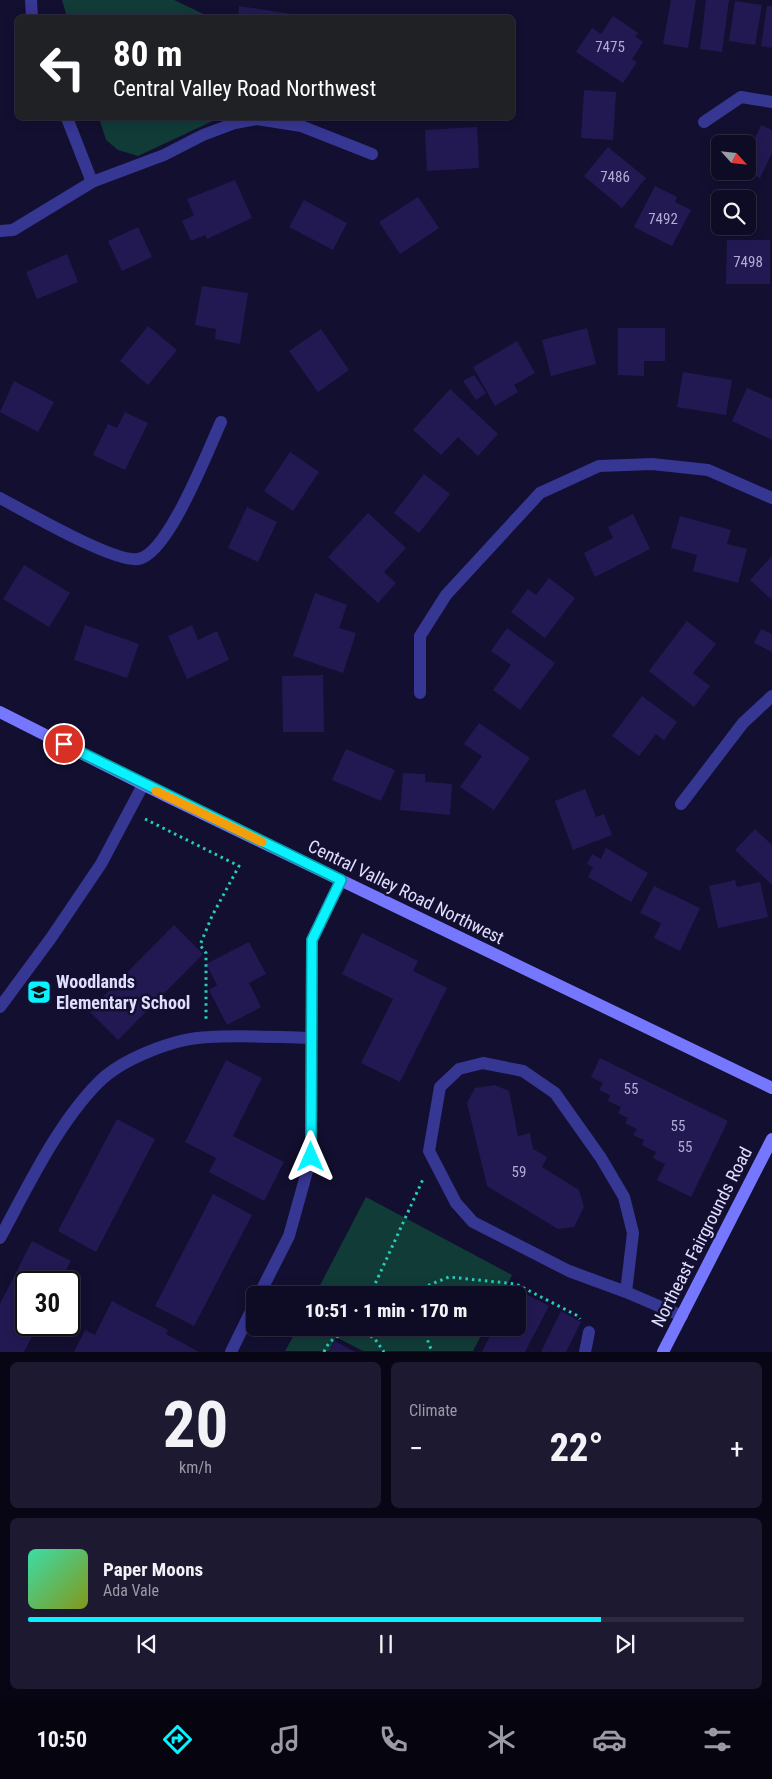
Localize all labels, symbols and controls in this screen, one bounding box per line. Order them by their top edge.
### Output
text: 80 m [113,34,182,75]
icon: left [30,35,95,100]
house number: 7475 [595,38,625,56]
text: Central Valley Road Northwest [113,76,376,101]
north arrow [711,135,756,180]
map controls [711,135,756,235]
house number: 7486 [600,168,630,186]
button: search [711,190,756,235]
house number: 7492 [648,210,678,228]
house number: 7498 [733,253,763,271]
pin [43,723,85,765]
icon: arrive [50,730,78,758]
street label: Central Valley Road Northwest [305,835,508,948]
place label: Woodlands Elementary School [56,971,190,1013]
school or university icon: Woodlands Elementary School [26,979,52,1005]
house number: 55 [624,1080,638,1098]
house number: 55 [671,1117,685,1135]
position arrow [284,1130,336,1182]
house number: 55 [678,1138,692,1156]
street label: Northeast Fairgrounds Road [647,1143,756,1330]
house number: 59 [512,1163,526,1181]
speed limit sign: 30 [15,1271,80,1336]
text: 10:51 · 1 min · 170 m [305,1299,467,1322]
text: 20 [163,1387,228,1463]
text: Climate [409,1401,457,1420]
text: 22° [550,1426,603,1470]
text: − [409,1432,423,1465]
text: + [730,1432,744,1465]
text: km/h [179,1458,212,1477]
text: Paper Moons [103,1558,203,1581]
text: Ada Vale [103,1581,159,1600]
icon: previous [133,1630,161,1658]
icon: pause [372,1630,400,1658]
icon: next [611,1630,639,1658]
icon: directions [160,1722,195,1757]
icon: music [268,1722,303,1757]
icon: phone [376,1722,411,1757]
icon: climate [484,1722,519,1757]
icon: car [592,1722,627,1757]
icon: filters [700,1722,735,1757]
text: 10:50 [37,1727,87,1752]

